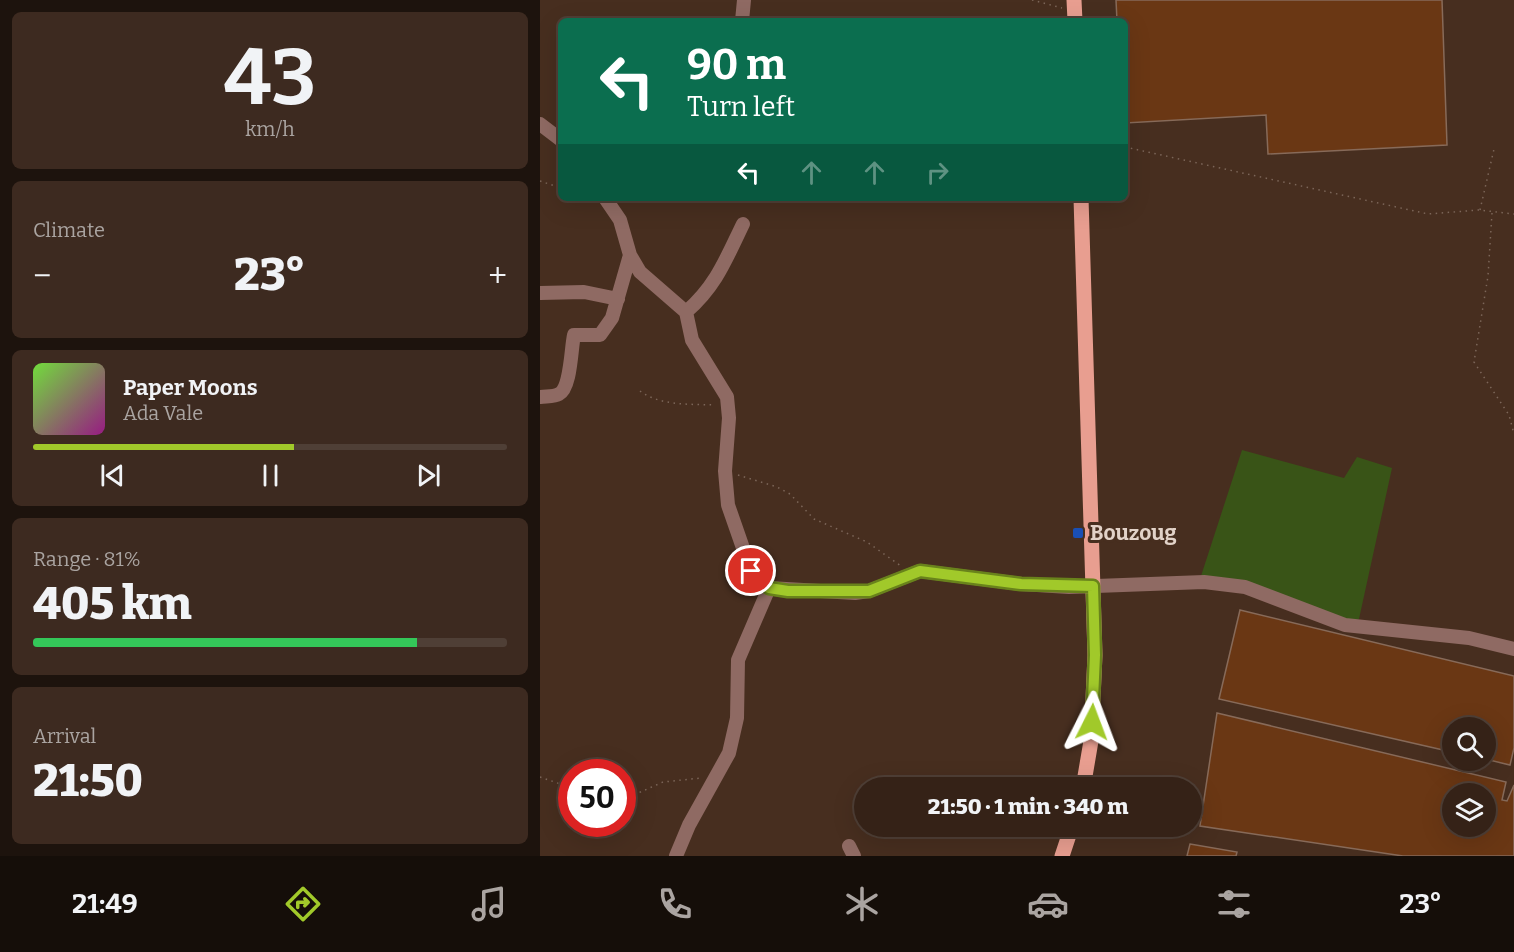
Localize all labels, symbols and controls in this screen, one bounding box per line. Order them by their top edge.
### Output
text: 43 [224,31,316,125]
text: 90 m [687,40,786,90]
icon: left [588,42,666,120]
text: Turn left [687,91,795,123]
text: km/h [245,117,295,141]
icon: left [732,156,765,189]
icon: ahead [795,156,828,189]
icon: ahead [858,156,891,189]
icon: right [921,156,954,189]
text: Climate [33,218,105,242]
text: 23° [234,248,305,302]
text: − [33,256,51,296]
text: + [488,256,507,296]
text: Paper Moons [123,374,258,401]
text: Ada Vale [123,401,203,425]
icon: previous [96,459,129,492]
icon: pause [254,459,287,492]
icon: next [412,459,445,492]
place label: Bouzoug [1090,520,1177,546]
marker: Bouzoug [1071,526,1085,540]
pin [725,545,776,596]
text: Range · 81% [33,547,141,571]
icon: arrive [734,554,767,587]
text: 405 km [33,577,192,631]
position arrow [1060,690,1124,754]
map controls [1442,717,1496,837]
button: search [1442,717,1496,771]
text: Arrival [33,724,96,748]
text: 21:50 [33,754,143,808]
speed limit sign: 50 [558,759,636,837]
button: layers [1442,783,1496,837]
text: 21:50 · 1 min · 340 m [928,793,1128,820]
icon: directions [282,883,324,925]
icon: music [468,883,510,925]
icon: phone [654,883,696,925]
icon: climate [841,883,883,925]
icon: car [1027,883,1069,925]
icon: filters [1213,883,1255,925]
text: 21:49 [72,888,138,920]
text: 23° [1399,888,1442,920]

